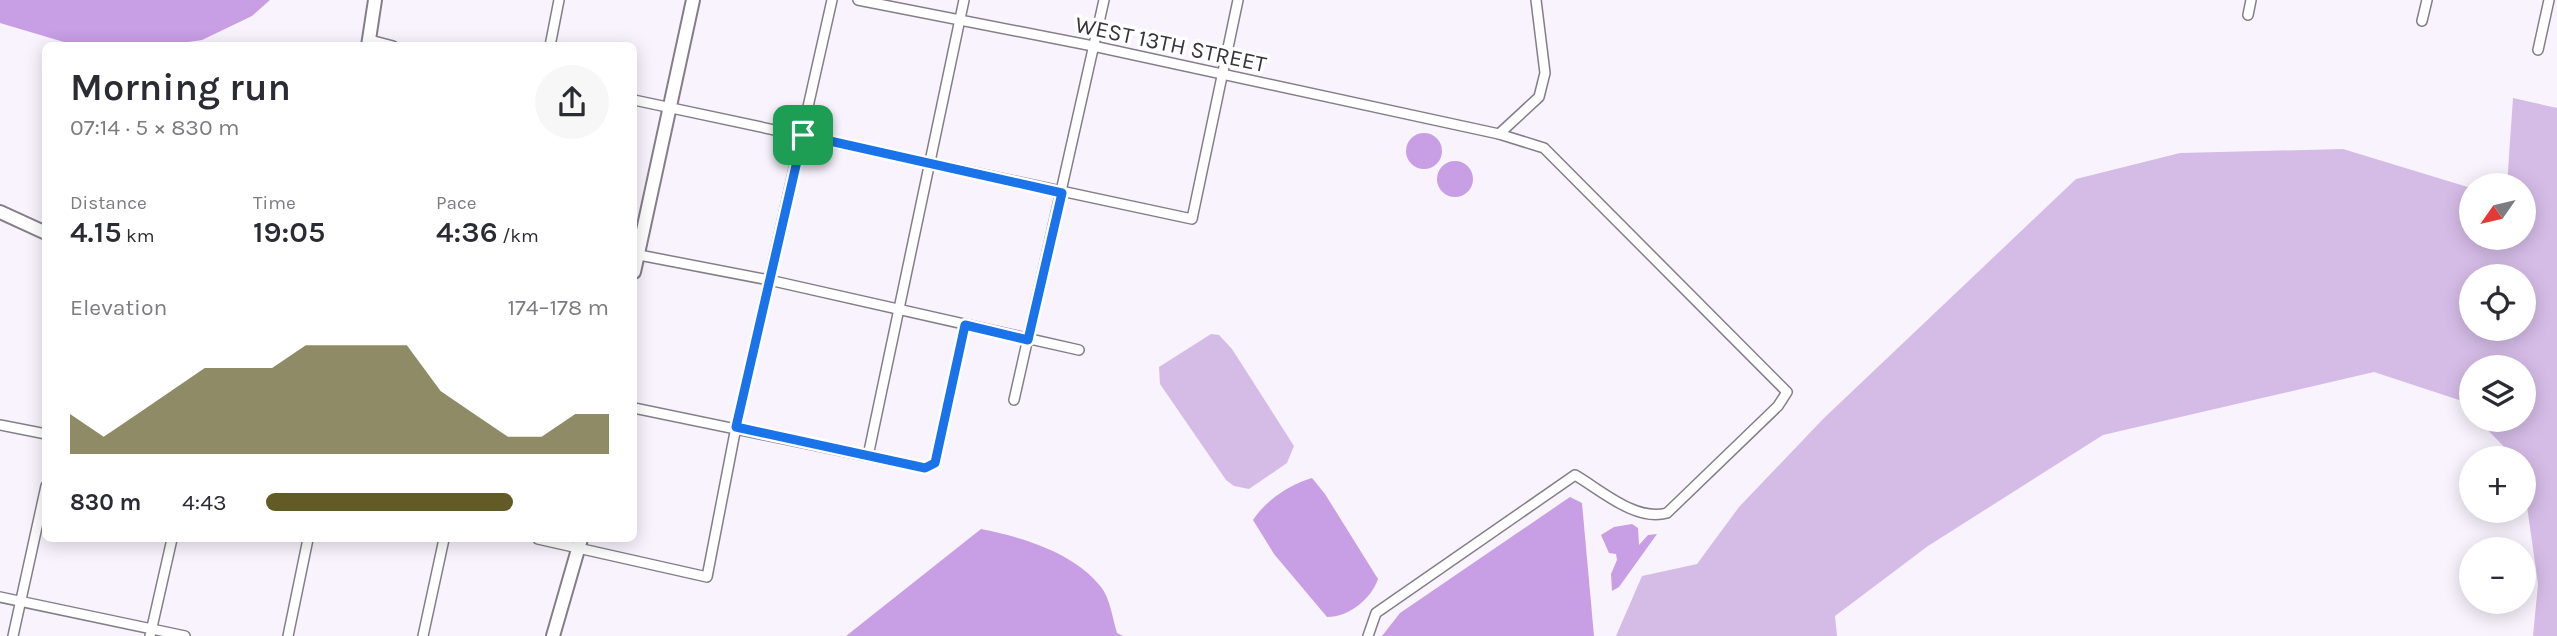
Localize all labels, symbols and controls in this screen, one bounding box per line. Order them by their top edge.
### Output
street label: WEST 13TH STREET [1073,11,1269,78]
text: Morning run [70,65,291,110]
button: share [535,65,609,139]
pin [773,105,833,165]
text: 07:14 · 5 × 830 m [70,114,240,141]
icon: arrive [784,116,822,154]
north arrow [2459,173,2536,250]
map controls [2459,173,2536,614]
text: Distance [70,192,147,214]
text: Time [253,192,296,214]
text: Pace [436,192,477,214]
text: 4.15 [70,214,122,250]
text: 19:05 [253,214,325,250]
text: 4:36 [436,214,498,250]
text: km [122,225,155,247]
text: /km [498,225,539,247]
button: locate [2459,264,2536,341]
text: Elevation [70,294,167,321]
text: 174–178 m [507,294,609,321]
button: layers [2459,355,2536,432]
button: + [2459,446,2536,523]
text: 830 m [70,489,141,516]
text: 4:43 [182,489,227,516]
button: − [2459,537,2536,614]

